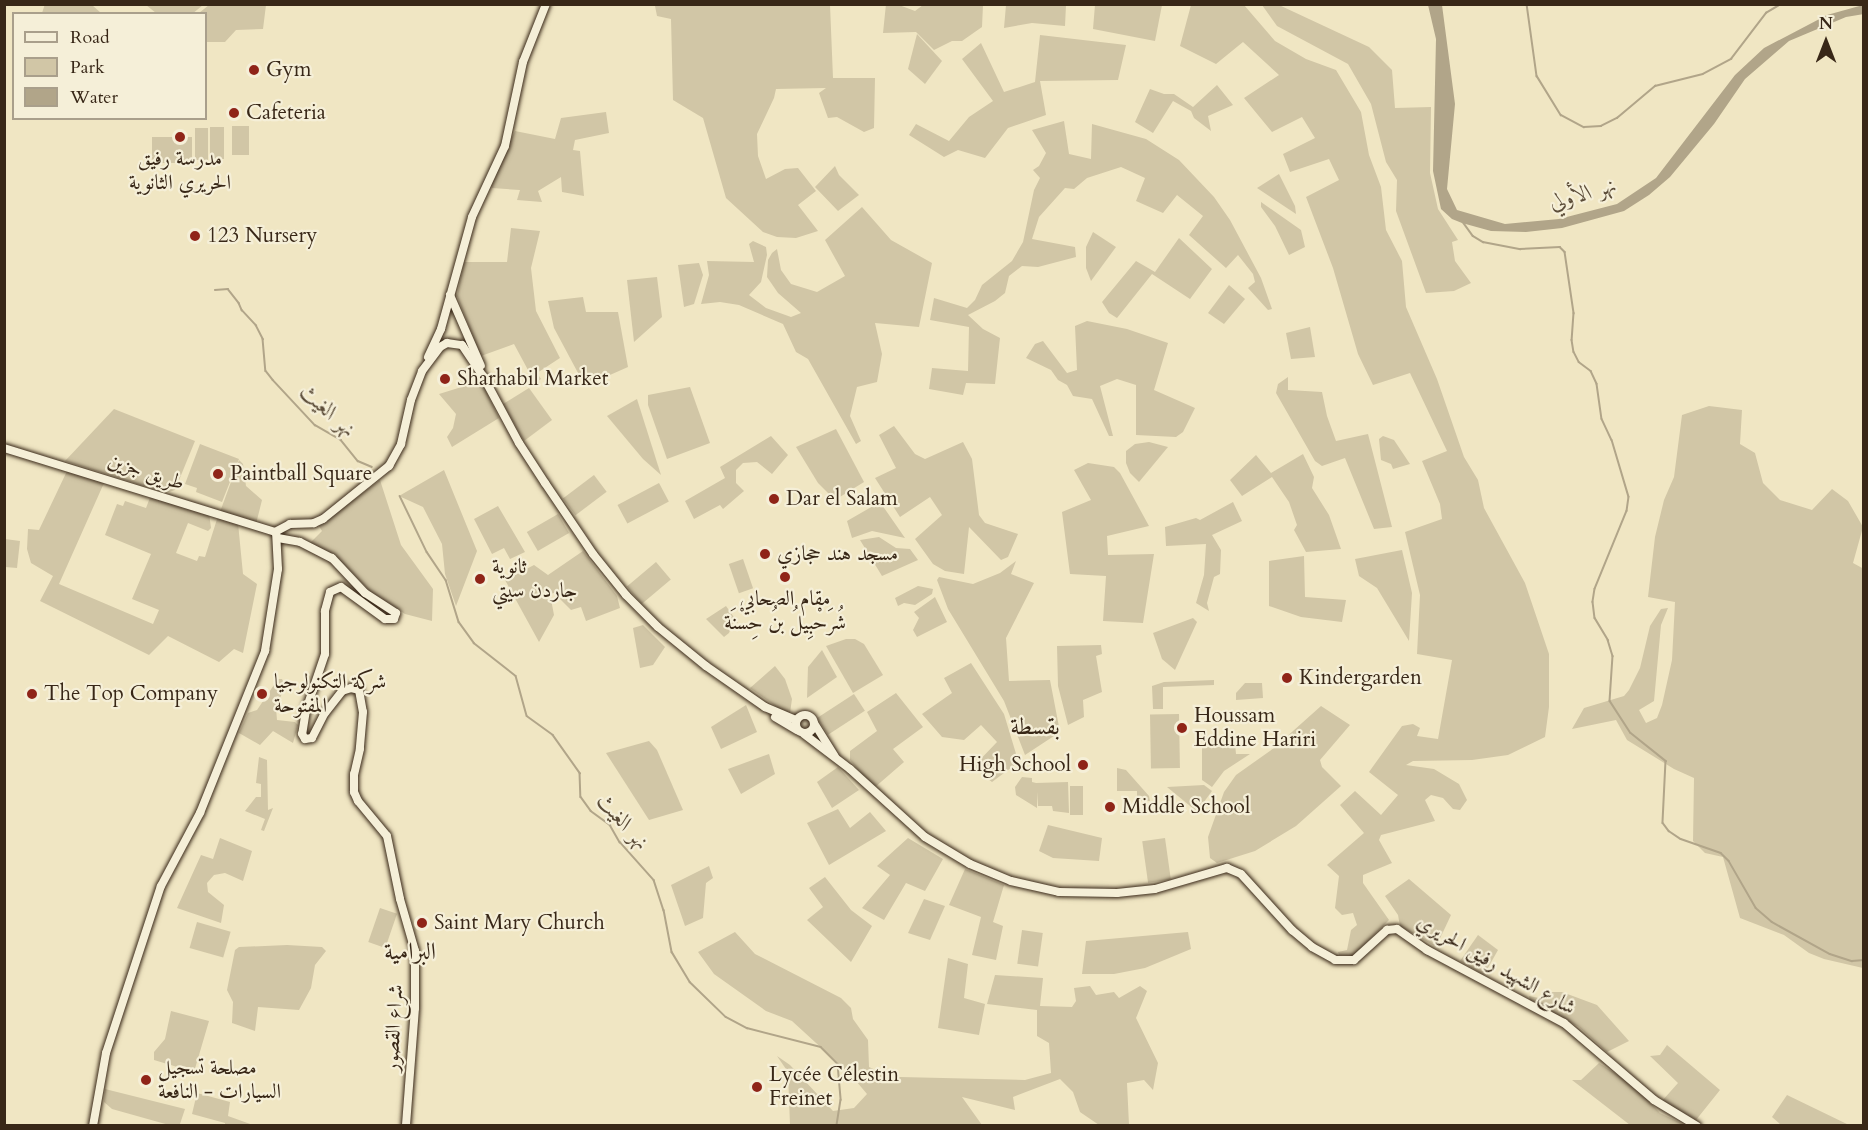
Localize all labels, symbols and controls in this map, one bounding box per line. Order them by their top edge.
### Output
legend [12,12,207,120]
north arrow [1796,12,1856,72]
text: N [1819,13,1833,35]
text: Road [70,25,110,50]
text: Park [70,55,105,80]
place label: Gym [266,57,311,83]
marker: Gym [247,63,261,77]
text: Water [70,85,118,110]
place label: Cafeteria [246,100,326,126]
marker: Cafeteria [227,106,241,120]
marker: مدرسة رفيق الحريري الثانوية [173,130,187,144]
place label: مدرسة رفيق الحريري الثانوية [129,146,231,196]
water label: نهر الأولي [1546,172,1620,216]
place label: 123 Nursery [207,223,317,249]
marker: 123 Nursery [188,229,202,243]
place label: Sharhabil Market [457,366,608,392]
marker: Sharhabil Market [438,372,452,386]
water label: نهر الغيث [294,379,362,443]
street label: طريق جزين [105,448,187,496]
place label: Paintball Square [230,461,372,487]
marker: Paintball Square [211,467,225,481]
place label: Dar el Salam [786,486,898,512]
marker: Dar el Salam [767,492,781,506]
place label: مسجد هند حجازي [777,541,898,567]
marker: مسجد هند حجازي [758,547,772,561]
place label: ثانوية جاردن سيتي [492,554,577,604]
marker: مقام الصحابي شُرَحْبِيلُ بنُ حِسْنَة [778,570,792,584]
marker: ثانوية جاردن سيتي [473,572,487,586]
place label: مقام الصحابي شُرَحْبِيلُ بنُ حِسْنَة [724,586,846,636]
place label: Kindergarden [1299,665,1422,691]
place label: شركة التكنولوجيا المفتوحة [274,669,386,719]
marker: Kindergarden [1280,671,1294,685]
place label: The Top Company [44,681,218,707]
marker: The Top Company [25,687,39,701]
marker: شركة التكنولوجيا المفتوحة [255,687,269,701]
place label: Houssam Eddine Hariri [1194,703,1316,753]
district label: بقسطة [1010,713,1060,741]
marker: Houssam Eddine Hariri [1175,721,1189,735]
place label: High School [959,752,1071,778]
marker: High School [1076,758,1090,772]
water label: نهر الغيث [591,788,655,856]
place label: Middle School [1122,794,1250,820]
marker: Middle School [1103,800,1117,814]
street label: شارع الشهيد رفيق الحريري [1412,909,1580,1021]
place label: Saint Mary Church [434,910,605,936]
marker: Saint Mary Church [415,916,429,930]
district label: البرامية [384,938,436,966]
street label: شراع القصور [379,984,409,1072]
place label: مصلحة تسجيل السيارات - النافعة [158,1055,281,1105]
place label: Lycée Célestin Freinet [769,1062,899,1112]
marker: مصلحة تسجيل السيارات - النافعة [139,1073,153,1087]
marker: Lycée Célestin Freinet [750,1080,764,1094]

